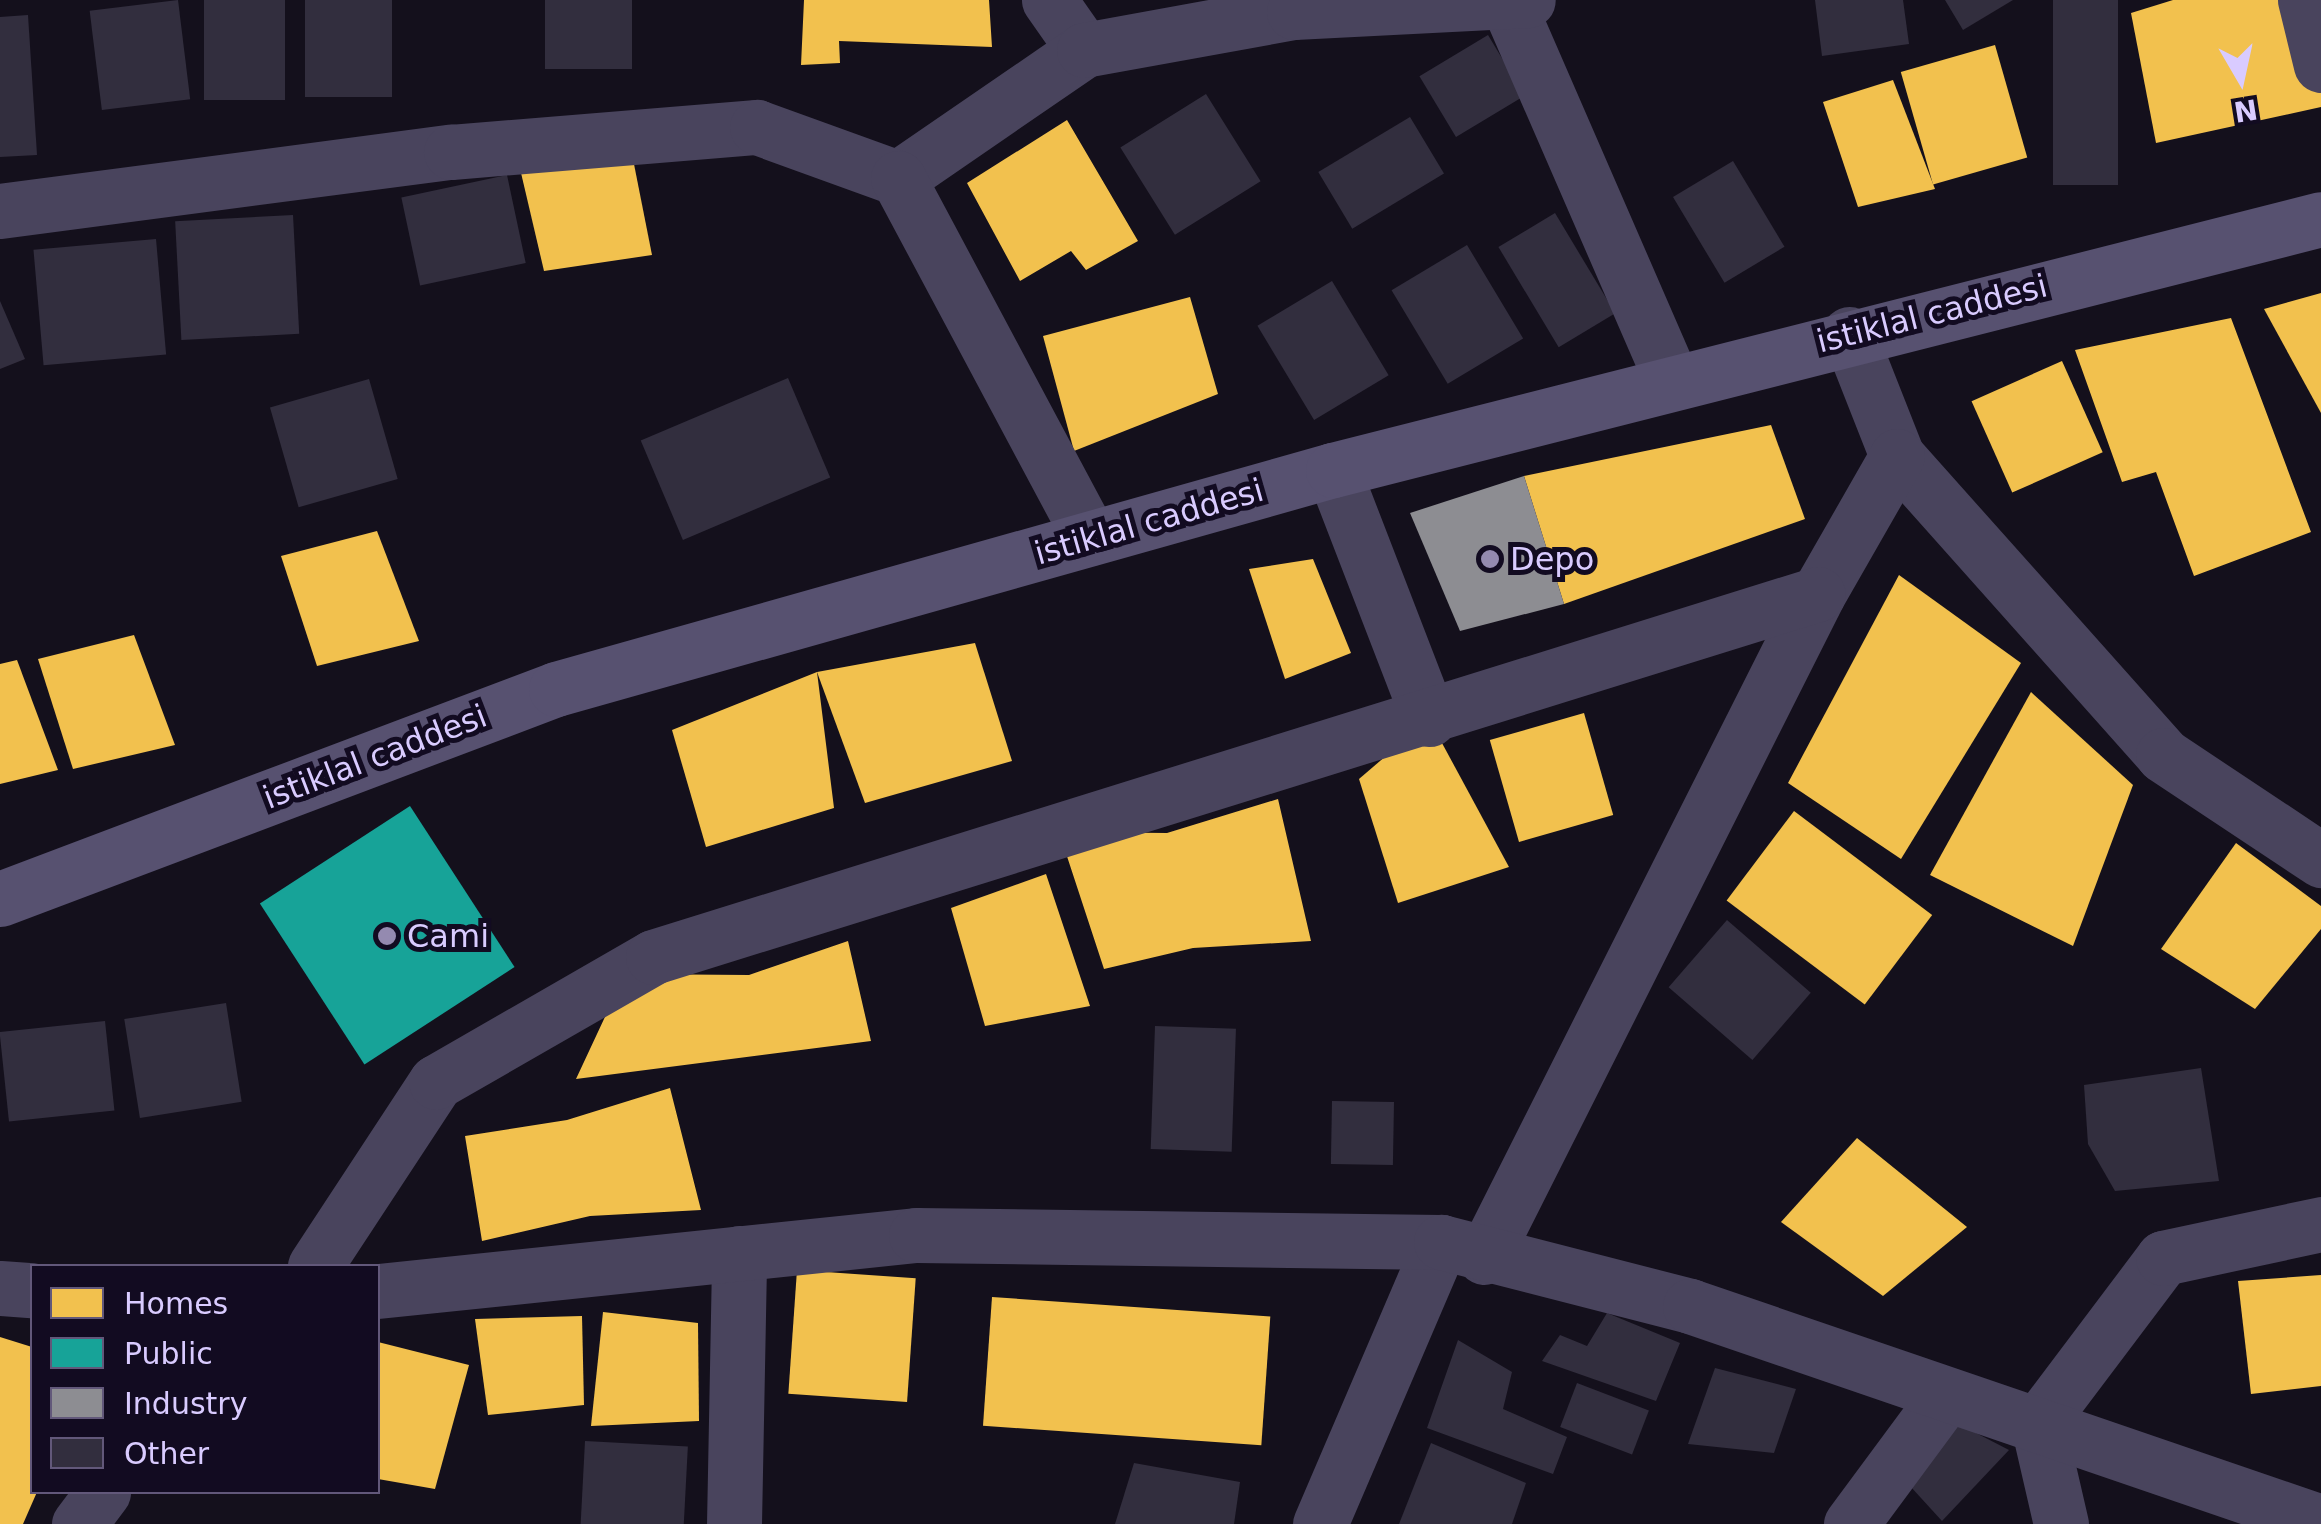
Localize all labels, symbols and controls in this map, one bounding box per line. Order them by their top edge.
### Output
north arrow [2191,30,2291,130]
text: N [2232,92,2260,128]
street label: istiklal caddesi [1813,267,2051,361]
street label: istiklal caddesi [1030,471,1268,573]
place label: Depo [1510,540,1594,578]
marker: Depo [1479,548,1501,570]
street label: istiklal caddesi [258,697,492,817]
place label: Cami [407,917,489,955]
marker: Cami [376,925,398,947]
legend [30,1264,380,1494]
text: Homes [124,1286,228,1321]
text: Public [124,1336,213,1371]
text: Industry [124,1386,247,1421]
text: Other [124,1436,209,1471]

